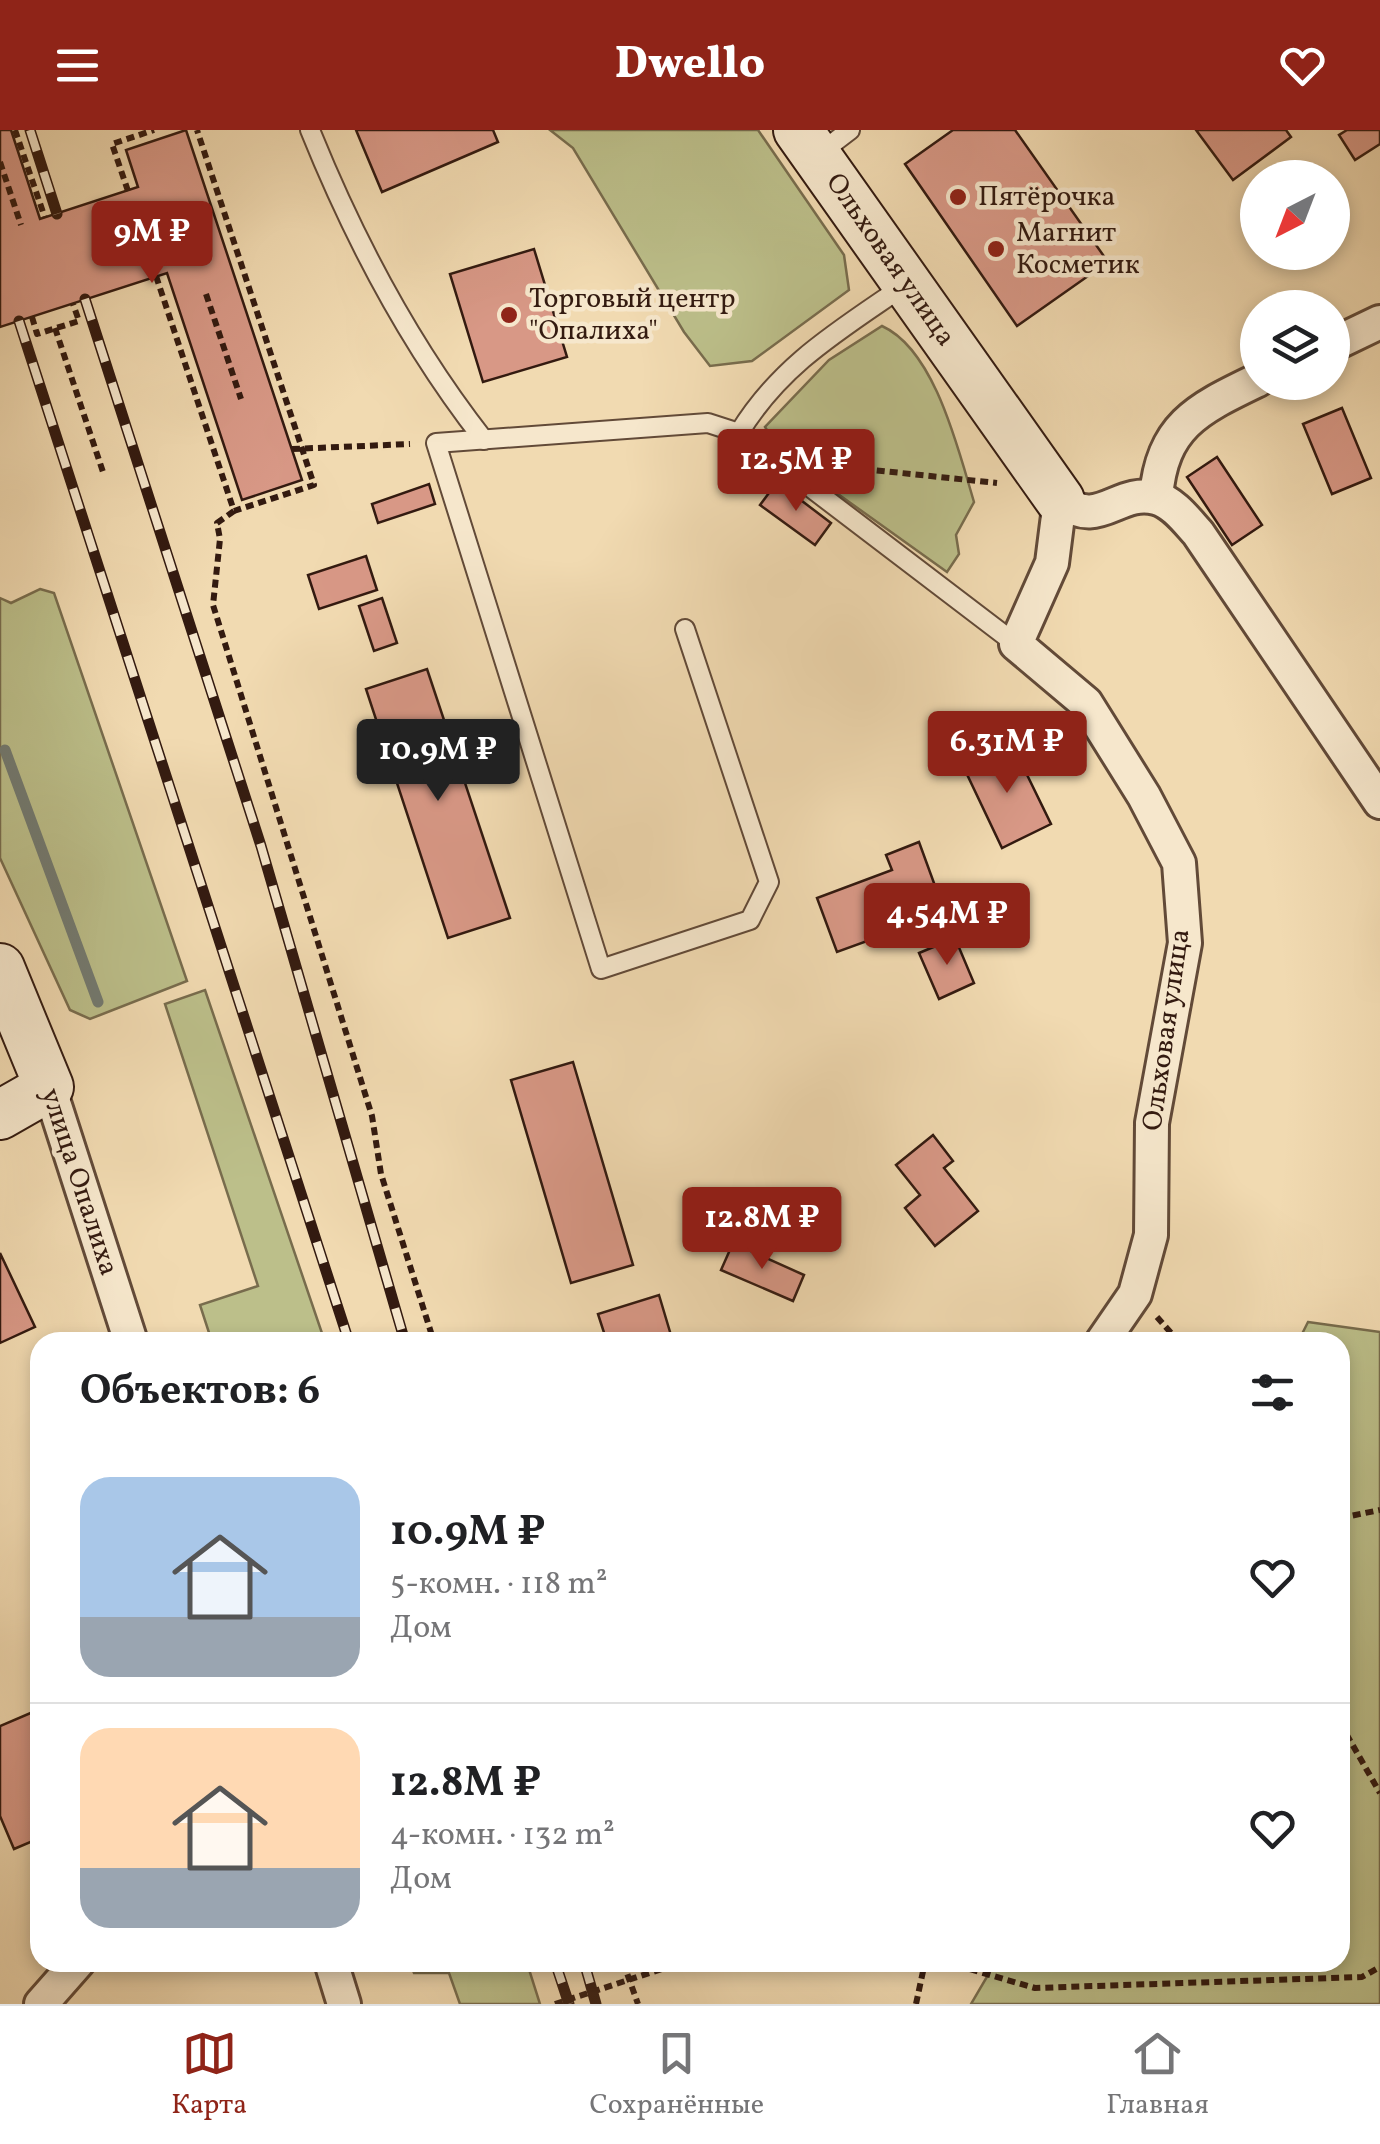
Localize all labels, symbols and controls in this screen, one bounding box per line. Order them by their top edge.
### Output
text: Dwello [615,34,765,97]
icon: menu [50,38,105,93]
icon: heart [1275,38,1330,93]
north arrow [1240,160,1350,270]
map controls [1240,160,1350,400]
street label: Ольховая улица [816,165,964,355]
place label: Пятёрочка [978,178,1115,217]
marker: Пятёрочка [947,186,969,208]
pin: 9M ₽ [93,201,211,286]
text: 9M ₽ [114,211,190,255]
place label: Магнит Косметик [1016,214,1140,285]
marker: Магнит Косметик [985,238,1007,260]
place label: Торговый центр "Опалиха" [529,280,735,351]
button: layers [1240,290,1350,400]
marker: Торговый центр "Опалиха" [498,304,520,326]
pin: 12.5M ₽ [704,429,888,514]
text: 12.5M ₽ [740,439,852,483]
pin: 6.31M ₽ [915,711,1099,796]
pin: 10.9M ₽ [346,719,530,804]
text: 6.31M ₽ [950,721,1064,765]
text: 10.9M ₽ [379,729,497,773]
pin: 4.54M ₽ [855,883,1039,968]
text: 4.54M ₽ [886,893,1008,937]
street label: Ольховая улица [1134,927,1200,1133]
street label: улица Опалиха [30,1083,128,1281]
pin: 12.8M ₽ [670,1187,854,1272]
text: 12.8M ₽ [704,1197,820,1241]
text: Объектов: 6 [80,1363,320,1422]
icon: filters [1245,1365,1300,1420]
text: 10.9M ₽ [390,1504,546,1563]
icon: home [160,1517,280,1637]
icon: heart [1245,1550,1300,1605]
text: 5-комн. · 118 m² [390,1563,608,1607]
text: Дом [390,1607,452,1651]
text: 12.8M ₽ [390,1755,541,1814]
icon: home [160,1768,280,1888]
icon: heart [1245,1801,1300,1856]
text: 4-комн. · 132 m² [390,1814,615,1858]
text: Дом [390,1858,452,1902]
tab: Карта [171,2026,247,2125]
tab: Сохранённые [589,2026,764,2125]
tab: Главная [1106,2026,1209,2125]

